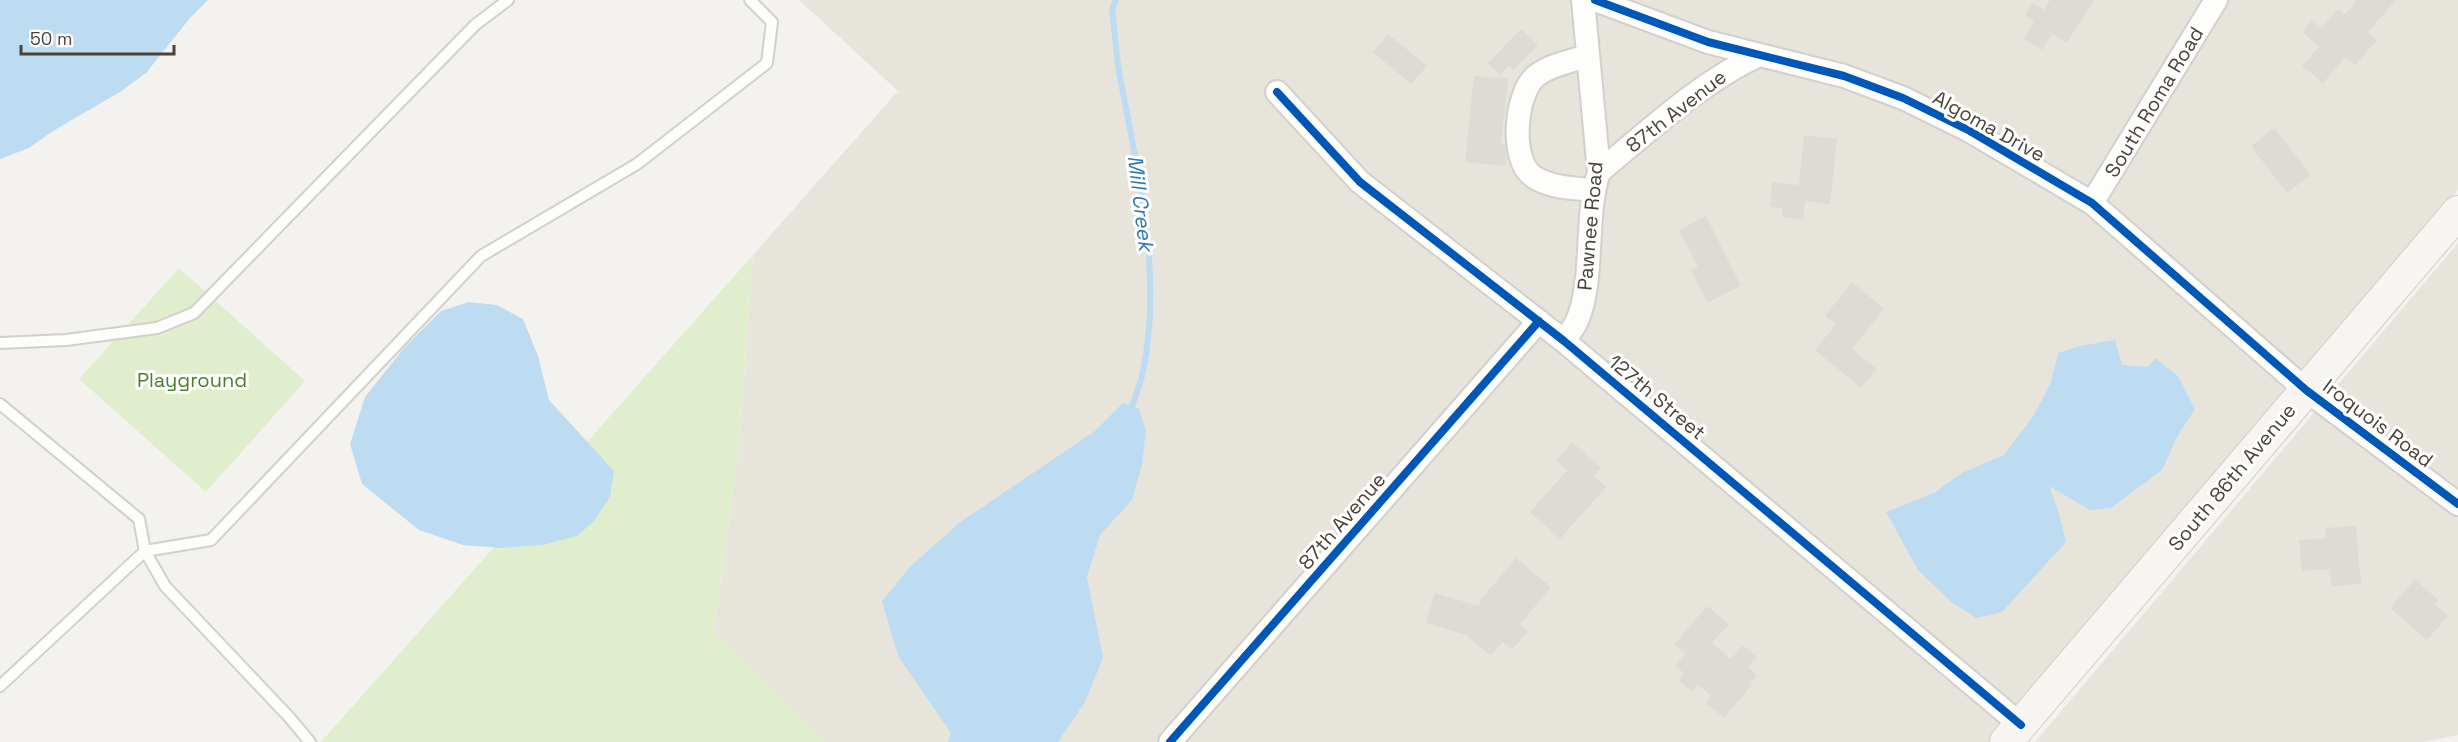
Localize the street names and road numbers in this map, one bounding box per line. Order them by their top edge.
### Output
street label: South Roma Road [2099,22,2209,182]
street label: 87th Avenue [1621,64,1731,158]
street label: Algoma Drive [1928,84,2050,168]
street label: Pawnee Road [1571,160,1609,292]
street label: 127th Street [1603,349,1711,445]
street label: Iroquois Road [2318,373,2438,473]
street label: South 86th Avenue [2163,398,2301,556]
street label: 87th Avenue [1293,467,1391,575]

